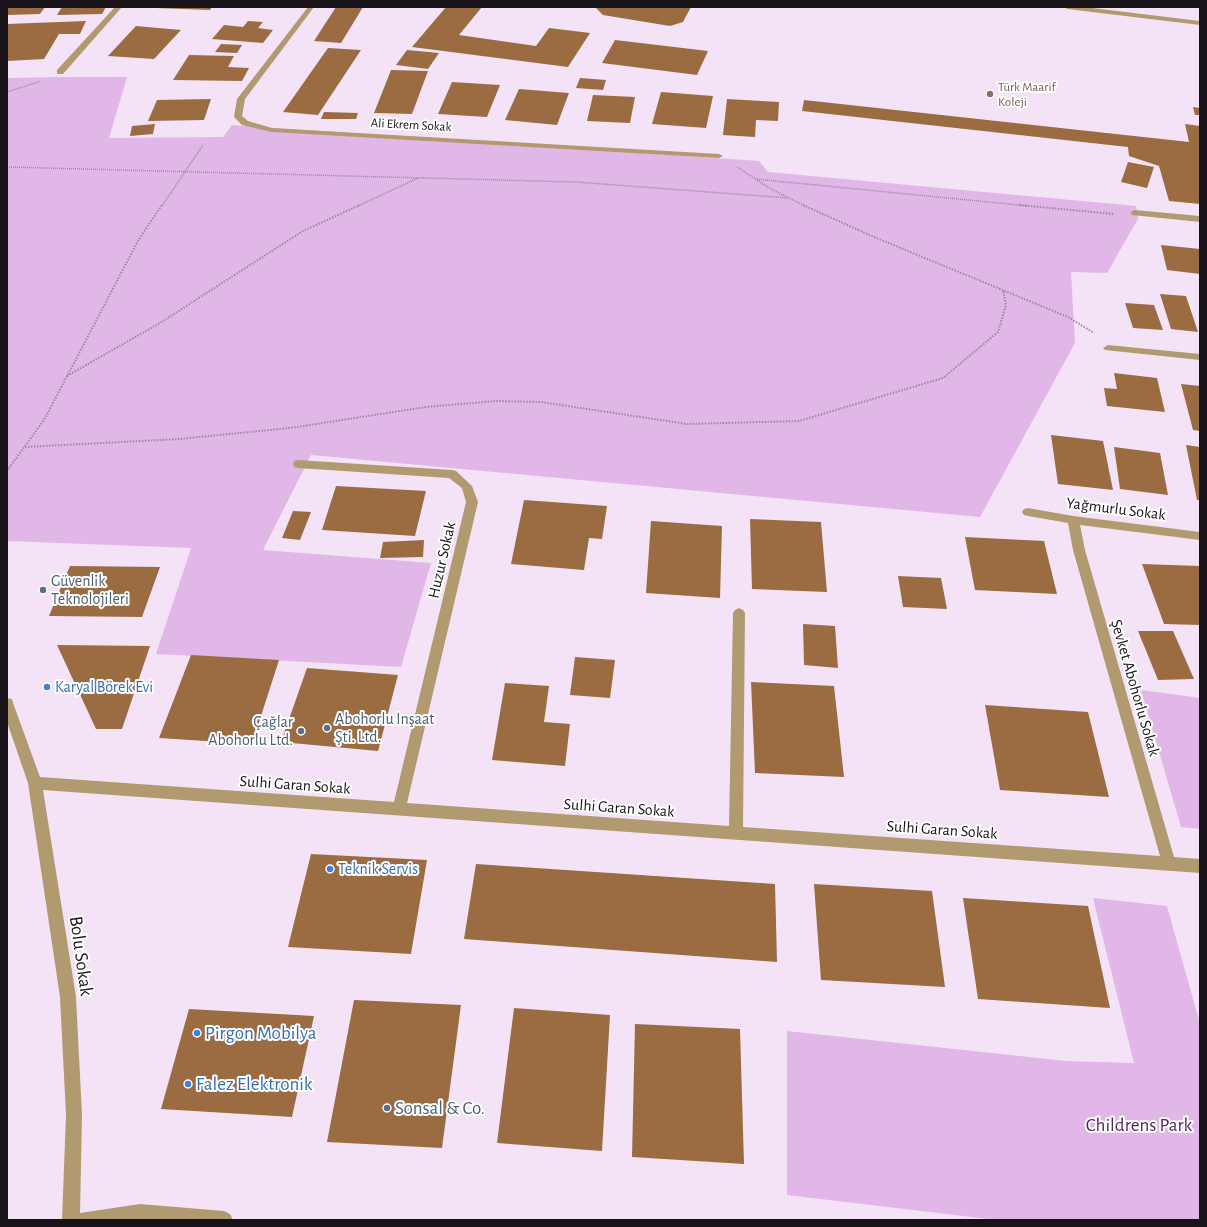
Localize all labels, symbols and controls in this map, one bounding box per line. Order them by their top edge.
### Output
place label: Türk Maarif Koleji [998,79,1055,110]
marker: Türk Maarif Koleji [985,89,995,99]
street label: Ali Ekrem Sokak [370,115,452,135]
street label: Yağmurlu Sokak [1065,493,1167,525]
street label: Huzur Sokak [424,520,460,600]
place label: Güvenlik Teknolojileri [51,571,129,609]
marker: Güvenlik Teknolojileri [38,585,48,595]
street label: Şevket Abohorlu Sokak [1106,617,1164,759]
place label: Karyal Börek Evi [55,677,153,697]
marker: Karyal Börek Evi [42,682,52,692]
place label: Abohorlu Inşaat Şti. Ltd. [335,709,434,747]
place label: Çağlar Abohorlu Ltd. [208,712,293,750]
marker: Abohorlu Inşaat Şti. Ltd. [322,723,332,733]
marker: Çağlar Abohorlu Ltd. [296,726,306,736]
street label: Sulhi Garan Sokak [239,772,351,798]
street label: Sulhi Garan Sokak [563,795,675,821]
street label: Sulhi Garan Sokak [886,817,998,843]
place label: Teknik Servis [338,859,418,879]
marker: Teknik Servis [325,864,335,874]
street label: Bolu Sokak [64,915,98,997]
place label: Pirgon Mobilya [205,1022,317,1044]
marker: Pirgon Mobilya [192,1028,202,1038]
place label: Falez Elektronik [196,1073,313,1095]
marker: Falez Elektronik [183,1079,193,1089]
place label: Sonsal & Co. [395,1097,485,1119]
marker: Sonsal & Co. [382,1103,392,1113]
park label: Childrens Park [1086,1114,1192,1136]

